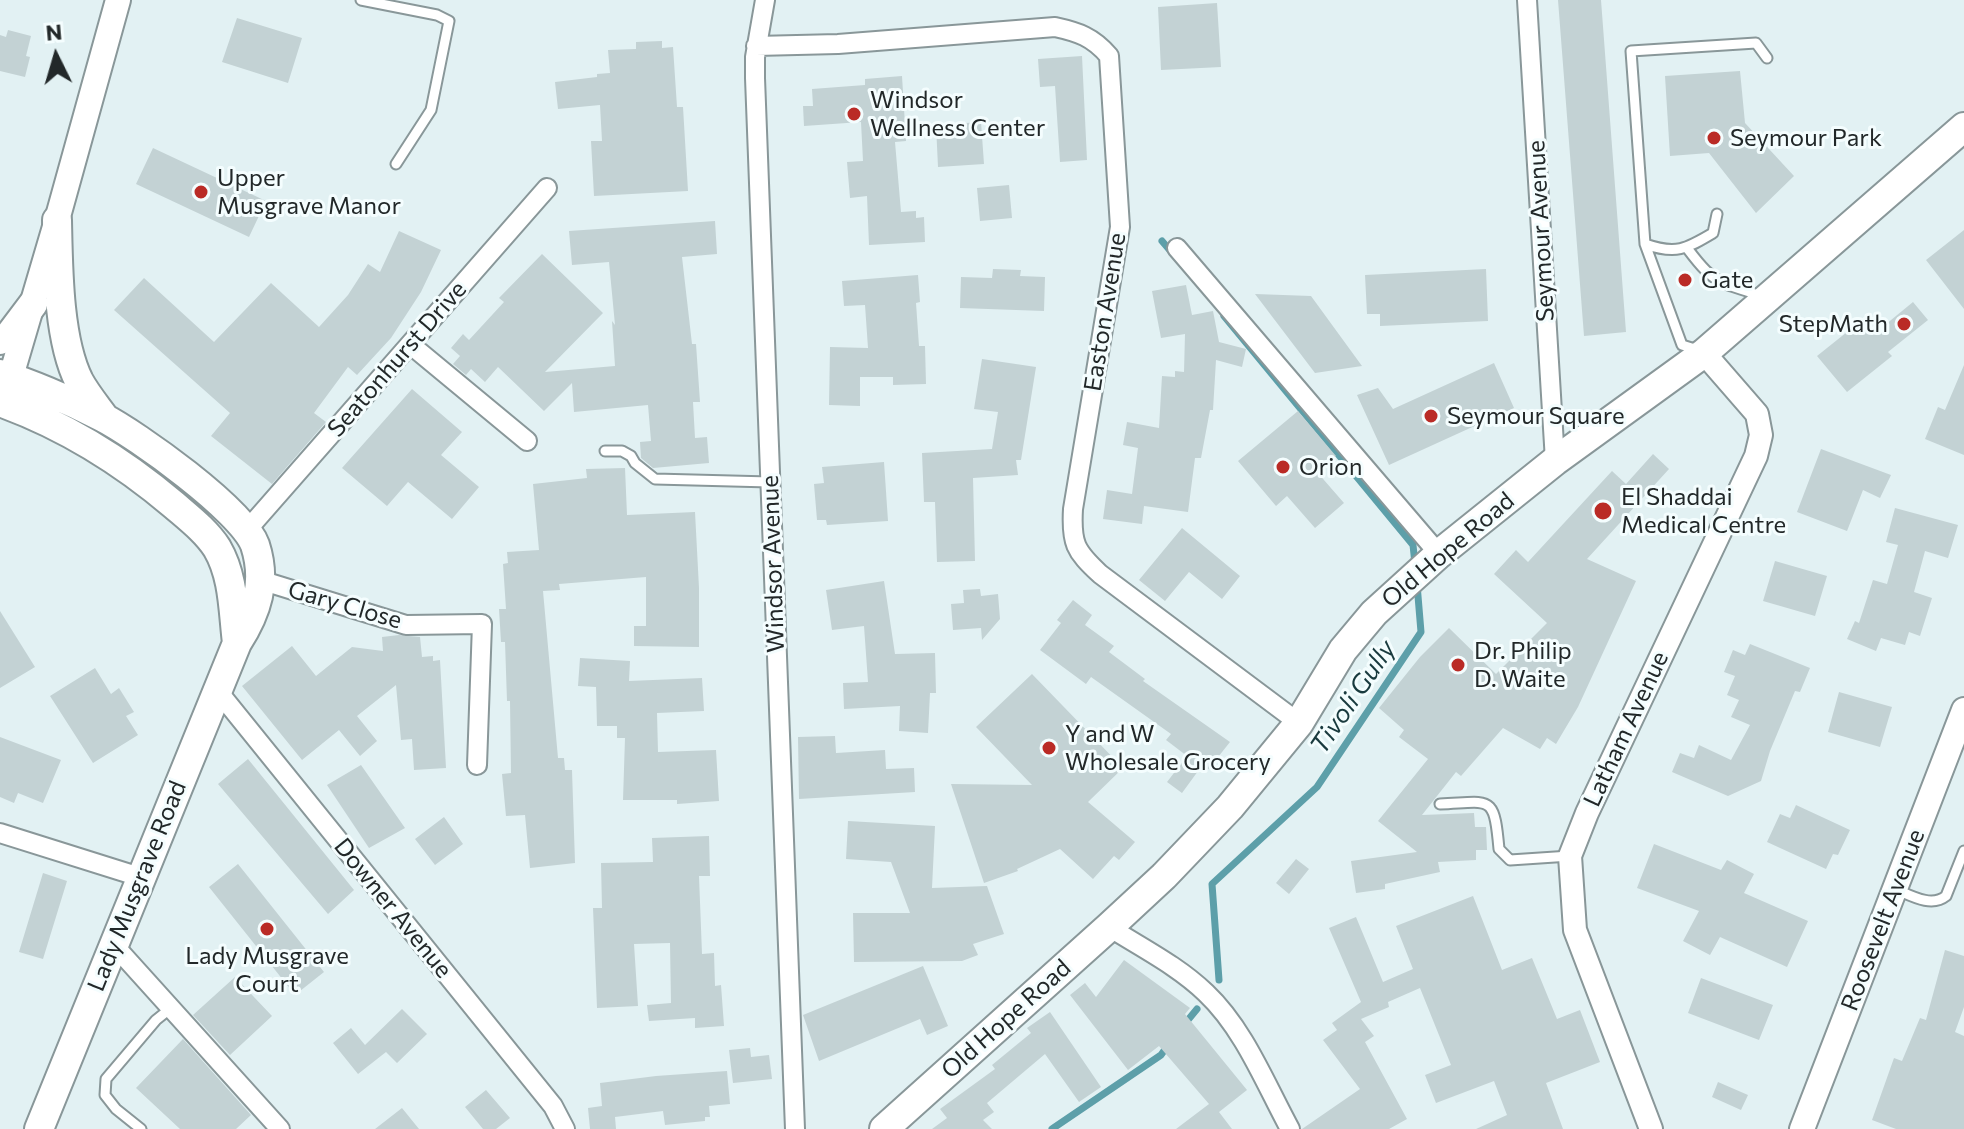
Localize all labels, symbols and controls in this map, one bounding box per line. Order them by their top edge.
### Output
north arrow [16,16,96,96]
text: N [44,17,63,46]
place label: Windsor Wellness Center [870,86,1045,142]
marker: Windsor Wellness Center [845,105,863,123]
place label: Seymour Park [1730,124,1882,152]
marker: Seymour Park [1705,129,1723,147]
street label: Seymour Avenue [1522,140,1560,322]
place label: Upper Musgrave Manor [217,164,401,220]
marker: Upper Musgrave Manor [192,183,210,201]
street label: Easton Avenue [1078,231,1132,393]
place label: Gate [1701,266,1753,294]
marker: Gate [1676,271,1694,289]
street label: Seatonhurst Drive [322,275,472,443]
place label: StepMath [1779,310,1888,338]
marker: StepMath [1895,315,1913,333]
place label: Seymour Square [1447,402,1625,430]
marker: Seymour Square [1422,407,1440,425]
place label: Orion [1299,453,1362,481]
marker: Orion [1274,458,1292,476]
street label: Windsor Avenue [756,475,790,653]
place label: El Shaddai Medical Centre [1621,483,1786,539]
street label: Old Hope Road [1376,486,1520,614]
marker: El Shaddai Medical Centre [1592,500,1614,522]
street label: Gary Close [285,575,405,635]
water label: Tivoli Gully [1304,634,1402,760]
place label: Dr. Philip D. Waite [1474,637,1572,693]
street label: Latham Avenue [1577,647,1675,811]
marker: Dr. Philip D. Waite [1449,656,1467,674]
place label: Y and W Wholesale Grocery [1065,720,1271,776]
marker: Y and W Wholesale Grocery [1040,739,1058,757]
street label: Lady Musgrave Road [82,777,192,995]
street label: Roosevelt Avenue [1835,825,1931,1015]
street label: Downer Avenue [328,832,458,984]
marker: Lady Musgrave Court [258,920,276,938]
place label: Lady Musgrave Court [185,942,349,998]
street label: Old Hope Road [935,953,1077,1085]

